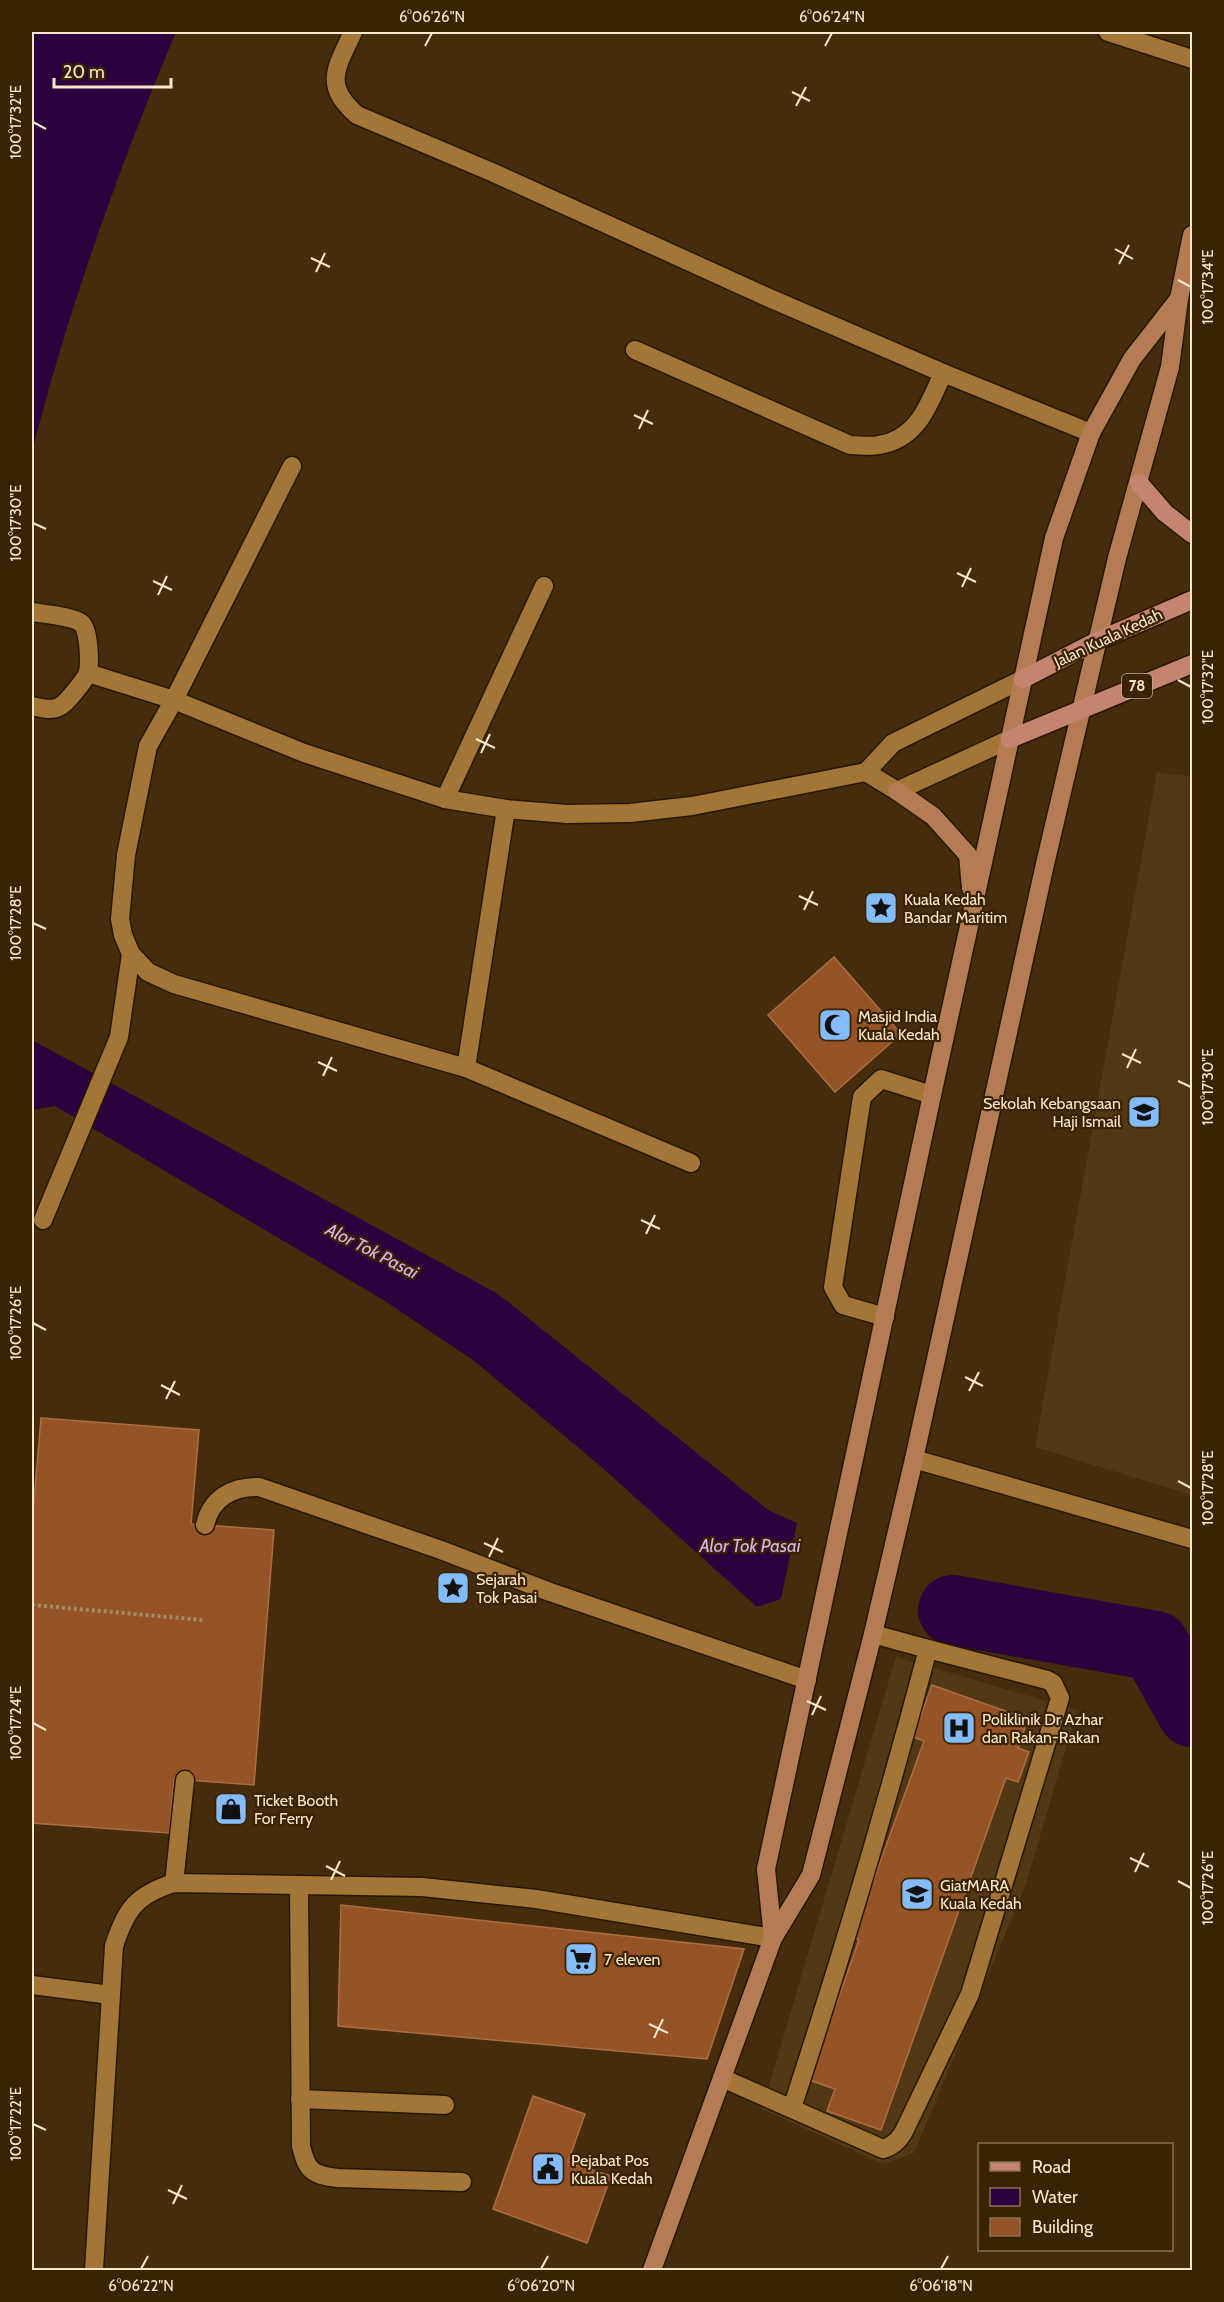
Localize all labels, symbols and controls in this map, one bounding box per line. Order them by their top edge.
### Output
text: 6°06'26"N [399,8,465,26]
text: 6°06'24"N [799,8,865,26]
scale bar [54,51,171,89]
text: 20 m [63,61,105,83]
text: 100°17'32"E [7,85,25,159]
text: 100°17'34"E [1199,250,1217,324]
text: 100°17'30"E [7,485,25,561]
street label: Jalan Kuala Kedah [1050,605,1165,672]
text: 100°17'32"E [1199,650,1217,724]
road number: 78 [1122,674,1152,698]
text: 100°17'28"E [7,885,25,961]
place icon: Kuala Kedah Bandar Maritim [863,890,899,926]
place label: Kuala Kedah Bandar Maritim [904,890,1007,927]
mosque icon: Masjid India Kuala Kedah [817,1007,853,1043]
place label: Masjid India Kuala Kedah [858,1007,940,1044]
text: 100°17'30"E [1199,1049,1217,1125]
place label: Sekolah Kebangsaan Haji Ismail [983,1094,1121,1131]
school or university icon: Sekolah Kebangsaan Haji Ismail [1126,1094,1162,1130]
water label: Alor Tok Pasai [321,1218,423,1284]
text: 100°17'26"E [7,1286,25,1360]
text: 100°17'28"E [1199,1450,1217,1526]
water label: Alor Tok Pasai [698,1535,802,1557]
place icon: Sejarah Tok Pasai [435,1570,471,1606]
place label: Sejarah Tok Pasai [476,1570,537,1607]
text: 100°17'24"E [7,1686,25,1760]
hospital icon: Poliklinik Dr Azhar dan Rakan-Rakan [941,1710,977,1746]
place label: Poliklinik Dr Azhar dan Rakan-Rakan [982,1710,1104,1747]
shop icon: Ticket Booth For Ferry [213,1791,249,1827]
place label: Ticket Booth For Ferry [254,1791,338,1828]
text: 100°17'26"E [1199,1851,1217,1925]
school or university icon: GiatMARA Kuala Kedah [899,1876,935,1912]
place label: GiatMARA Kuala Kedah [940,1876,1022,1913]
supermarket icon: 7 eleven [563,1941,599,1977]
place label: 7 eleven [604,1950,661,1969]
text: 100°17'22"E [7,2087,25,2161]
legend [978,2143,1173,2251]
public building icon: Pejabat Pos Kuala Kedah [530,2151,566,2187]
place label: Pejabat Pos Kuala Kedah [571,2151,653,2188]
text: Road [1032,2156,1071,2178]
text: Water [1032,2186,1078,2208]
text: Building [1032,2216,1094,2238]
text: 6°06'22"N [108,2277,174,2295]
text: 6°06'20"N [507,2277,575,2295]
text: 6°06'18"N [909,2277,973,2295]

